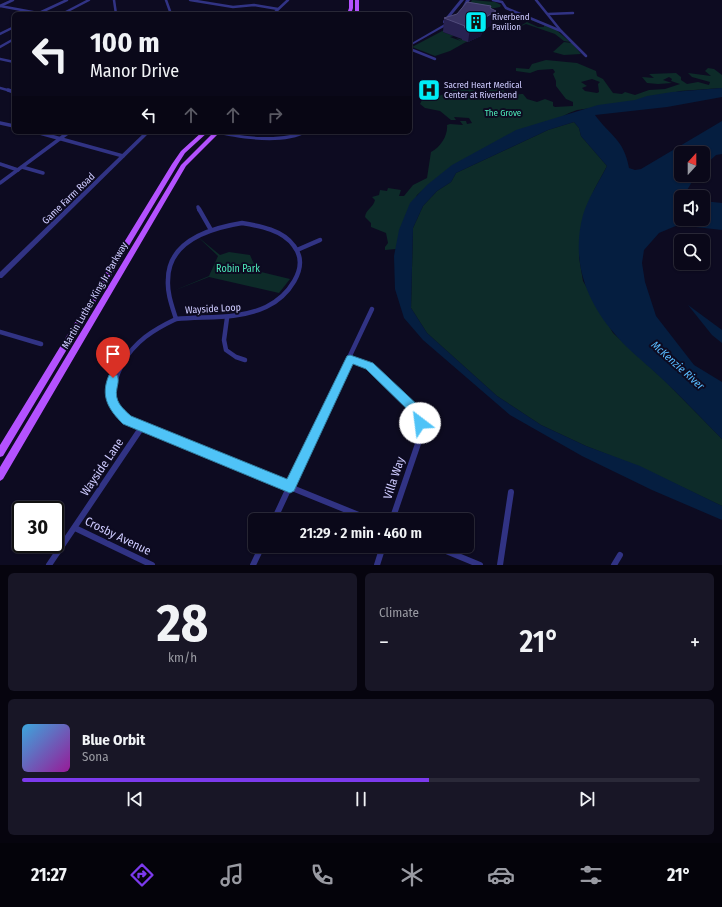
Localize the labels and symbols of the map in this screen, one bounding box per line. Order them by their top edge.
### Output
building icon: Riverbend Pavilion [463,9,489,35]
place label: Riverbend Pavilion [492,12,530,32]
hospital icon: Sacred Heart Medical Center at Riverbend [416,77,442,103]
place label: Sacred Heart Medical Center at Riverbend [444,80,522,100]
park label: The Grove [485,108,522,118]
north arrow [674,146,710,182]
street label: Game Farm Road [40,171,98,227]
street label: Martin Luther King Jr. Parkway [59,240,131,351]
park label: Robin Park [216,263,260,275]
street label: Wayside Loop [185,302,241,316]
pin [96,337,130,378]
water label: McKenzie River [649,338,708,393]
position arrow [399,402,441,444]
street label: Wayside Lane [78,436,126,498]
street label: Villa Way [381,454,408,501]
speed limit sign: 30 [12,501,64,553]
street label: Crosby Avenue [83,514,153,558]

